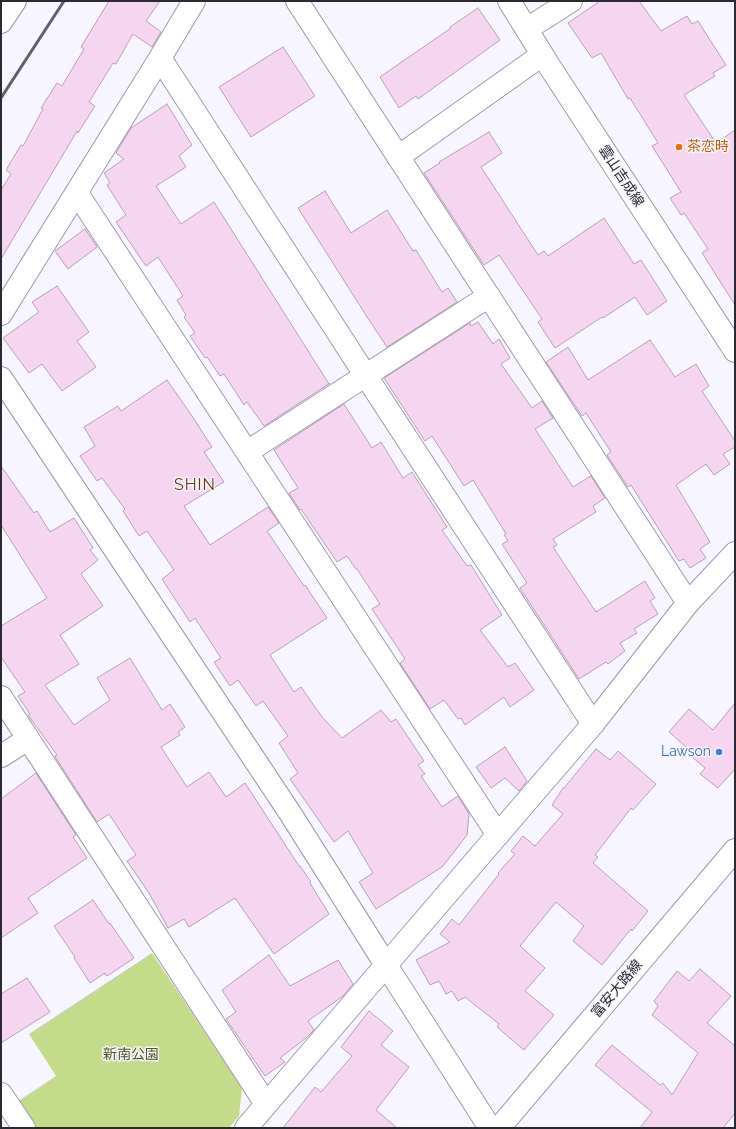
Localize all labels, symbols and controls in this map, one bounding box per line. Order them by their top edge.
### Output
place label: 茶恋時 [687,139,729,155]
street label: 雲山吉成線 [595,142,647,210]
marker: 茶恋時 [674,142,684,152]
district label: SHIN [174,475,216,495]
place label: Lawson [661,744,711,760]
marker: Lawson [714,747,724,757]
street label: 富安大路線 [588,957,646,1021]
park label: 新南公園 [103,1047,159,1063]

